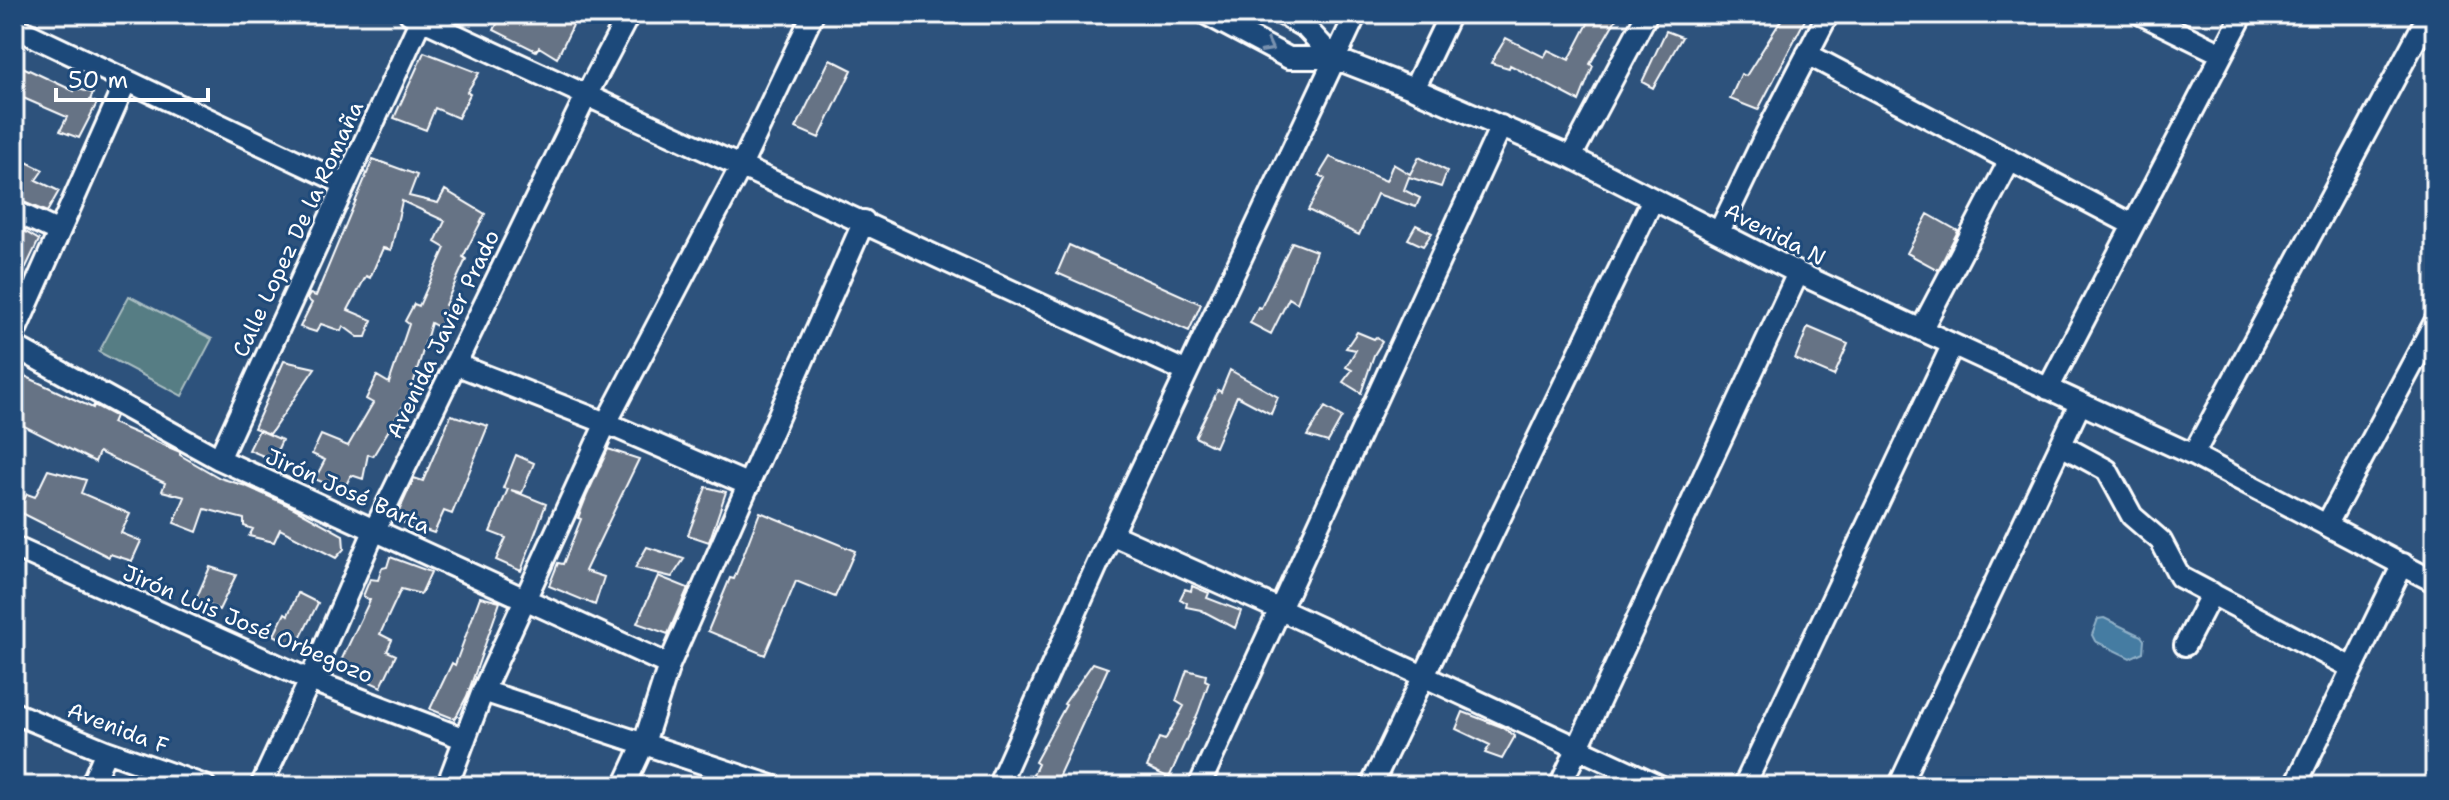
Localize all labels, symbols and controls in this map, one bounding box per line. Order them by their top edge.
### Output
one-way arrow [1259,37,1274,52]
scale bar [56,52,208,102]
text: 50 m [68,64,128,96]
street label: Calle Lopez De la Romaña [226,96,370,362]
street label: Avenida N [1719,196,1831,272]
street label: Avenida Javier Prado [380,225,506,443]
street label: Jirón José Barta [261,442,435,540]
street label: Jirón Luis José Orbegozo [118,558,378,690]
street label: Avenida F [63,695,173,761]

